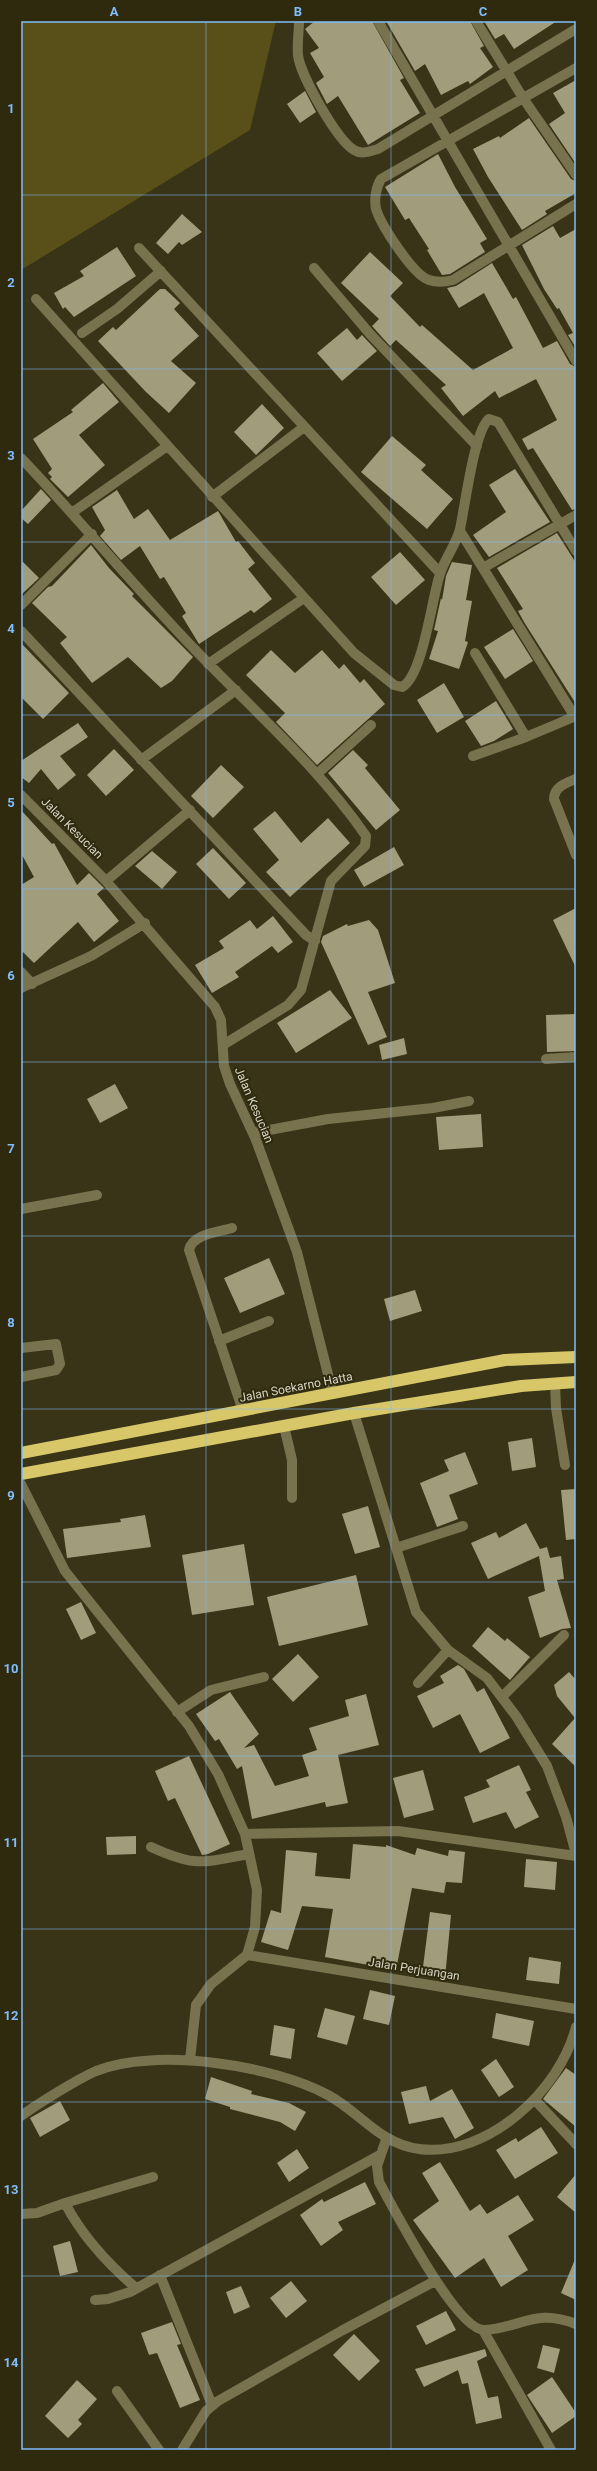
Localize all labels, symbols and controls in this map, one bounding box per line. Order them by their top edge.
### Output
text: A [110,4,119,19]
text: B [294,4,302,19]
text: C [479,4,488,19]
text: 1 [7,101,15,116]
text: 2 [7,275,15,290]
text: 3 [7,448,15,463]
text: 4 [7,621,15,636]
street label: Jalan Kesucian [38,794,106,862]
text: 5 [7,795,15,810]
text: 6 [7,968,15,983]
street label: Jalan Kesucian [232,1065,276,1145]
text: 7 [7,1141,15,1156]
text: 8 [7,1315,15,1330]
street label: Jalan Soekarno Hatta [238,1369,354,1405]
text: 9 [7,1488,15,1503]
text: 10 [4,1661,18,1676]
text: 11 [4,1835,18,1850]
street label: Jalan Perjuangan [367,1955,461,1983]
text: 12 [4,2008,18,2023]
text: 13 [4,2182,18,2197]
text: 14 [4,2355,19,2370]

